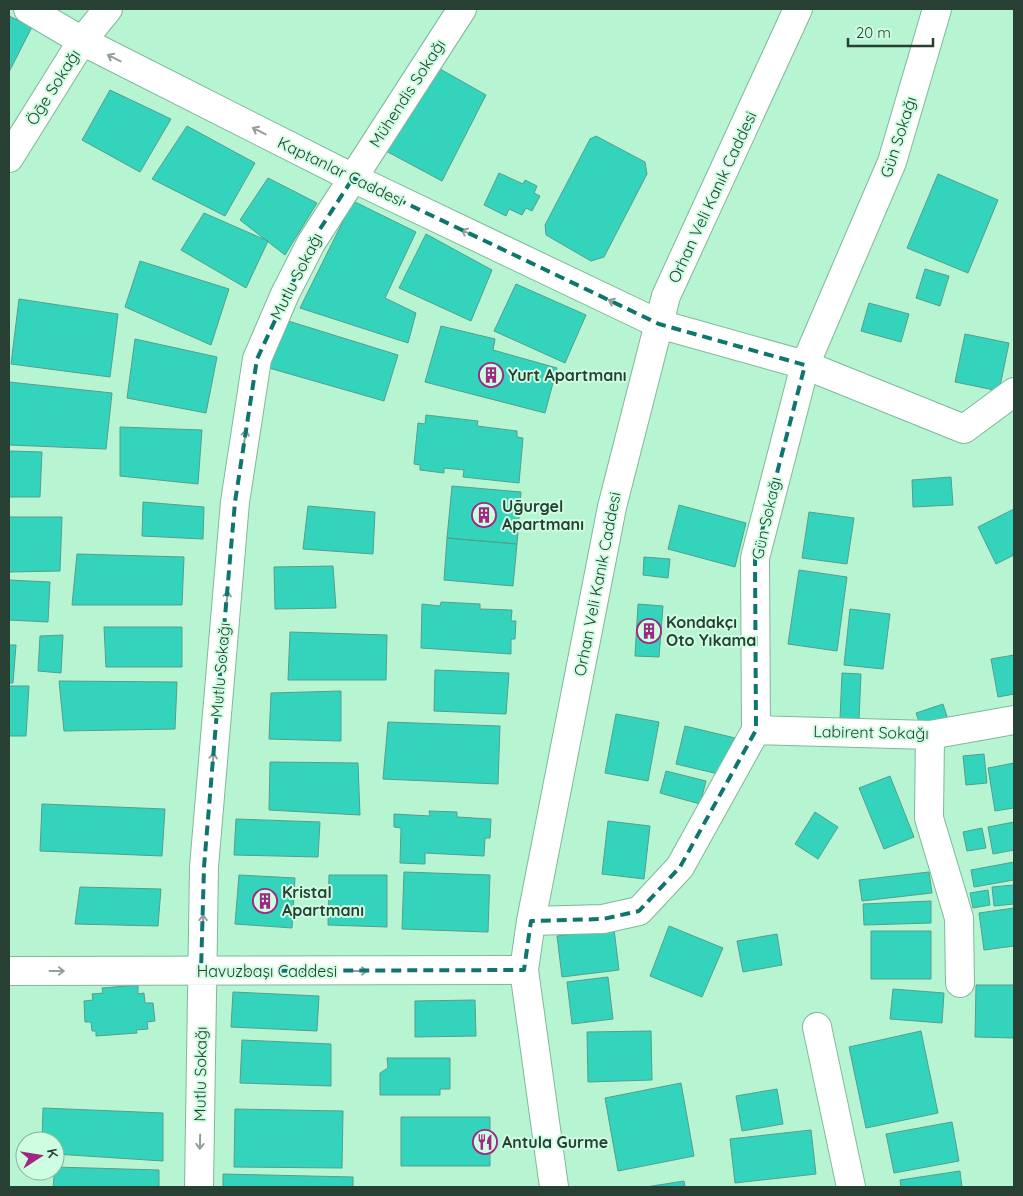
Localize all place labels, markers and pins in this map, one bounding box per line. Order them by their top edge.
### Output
building icon: Yurt Apartmanı [478,362,504,388]
place label: Yurt Apartmanı [508,365,627,385]
place label: Uḡurgel Apartmanı [502,496,584,534]
building icon: Uḡurgel Apartmanı [471,502,497,528]
place label: Kondakçı Oto Yıkama [666,612,756,650]
building icon: Kondakçı Oto Yıkama [636,618,662,644]
place label: Kristal Apartmanı [282,882,364,920]
building icon: Kristal Apartmanı [252,888,278,914]
restaurant icon: Antula Gurme [472,1129,498,1155]
place label: Antula Gurme [502,1132,608,1152]

